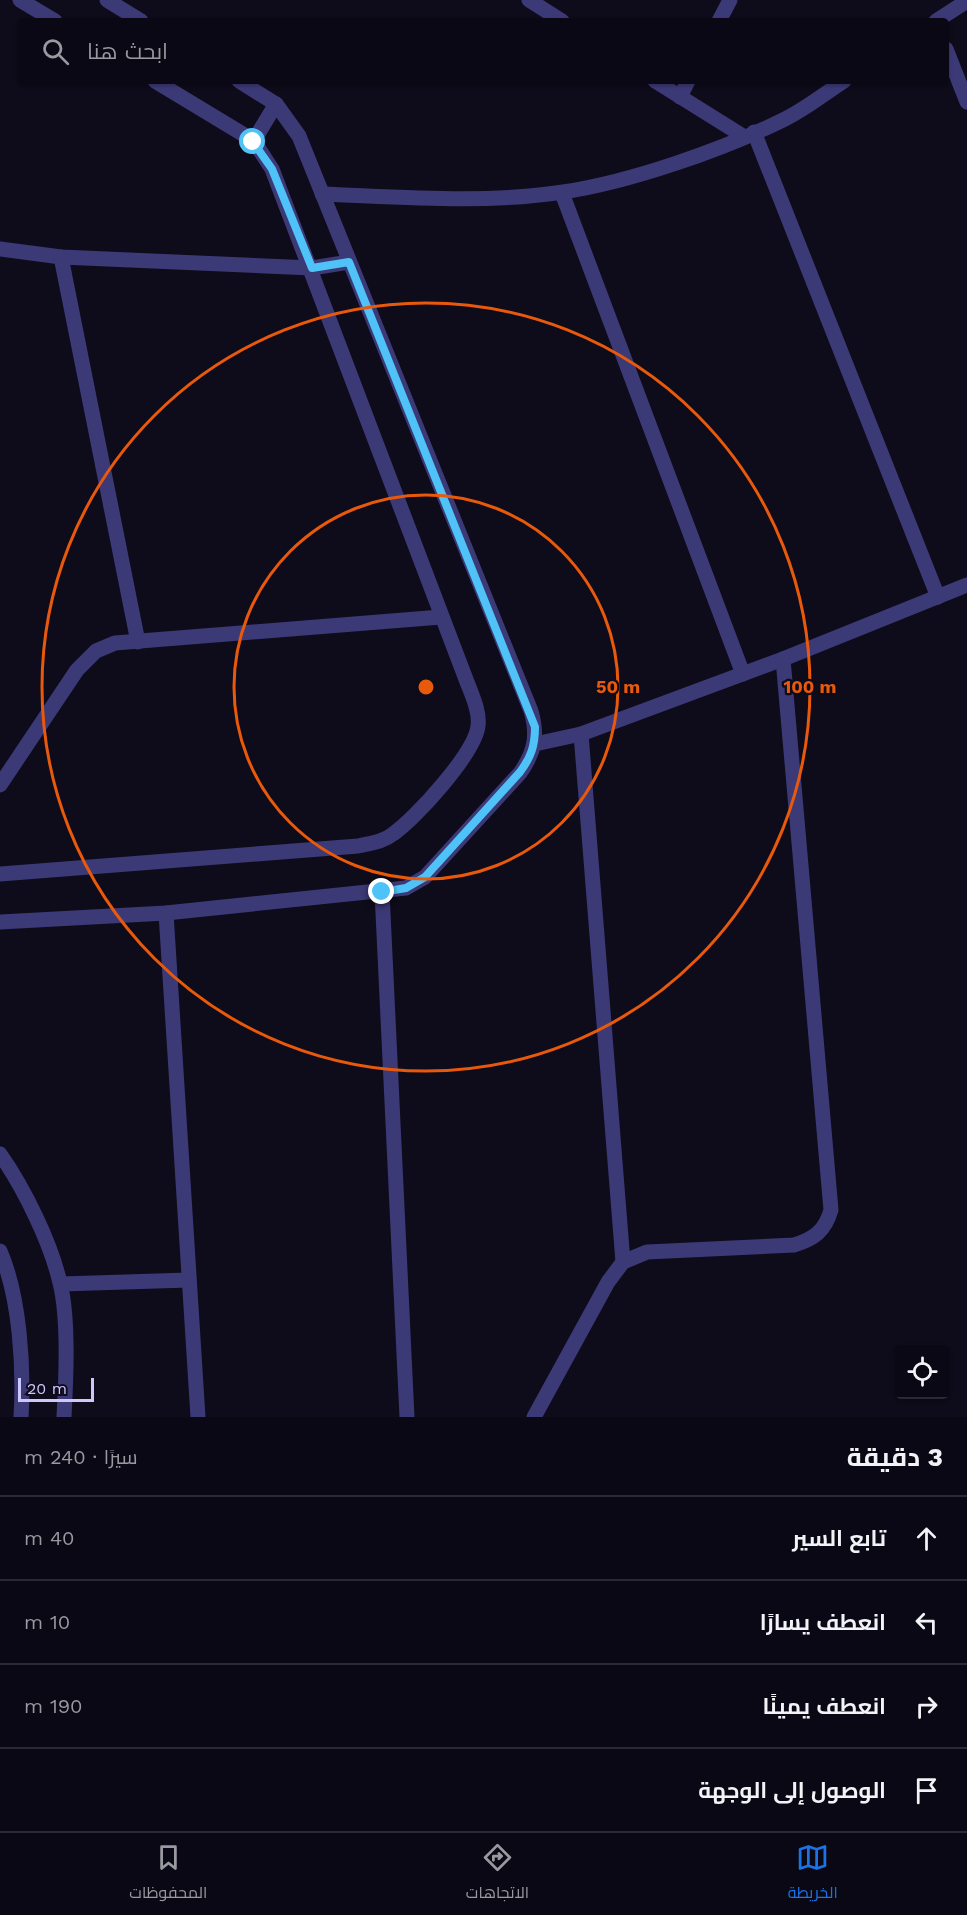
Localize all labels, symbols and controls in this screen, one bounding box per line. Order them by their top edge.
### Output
search box [18,18,949,84]
icon: search [39,35,72,68]
text: ابحث هنا [87,39,168,64]
route start [239,128,265,154]
text: 50 m [596,676,640,697]
text: 100 m [783,676,837,697]
centre of rings [416,677,436,697]
route end [368,878,394,904]
map controls [895,1345,949,1399]
button: locate [895,1345,949,1399]
scale bar [18,1375,94,1402]
text: 20 m [27,1379,67,1398]
text: 3 دقيقة [847,1442,943,1472]
text: سيرًا · 240 m [24,1445,138,1469]
icon: ahead [910,1522,943,1555]
text: 40 m [24,1526,75,1550]
text: تابع السير [792,1526,886,1551]
icon: left [910,1606,943,1639]
text: 10 m [24,1610,70,1634]
text: انعطف يسارًا [760,1610,886,1635]
icon: right [910,1690,943,1723]
text: 190 m [24,1694,82,1718]
text: انعطف يمينًا [762,1694,886,1719]
icon: arrive [910,1774,943,1807]
text: الوصول إلى الوجهة [698,1778,886,1803]
tab: المحفوظات [129,1841,207,1907]
tab: الاتجاهات [466,1841,529,1907]
tab: الخريطة [788,1841,838,1907]

